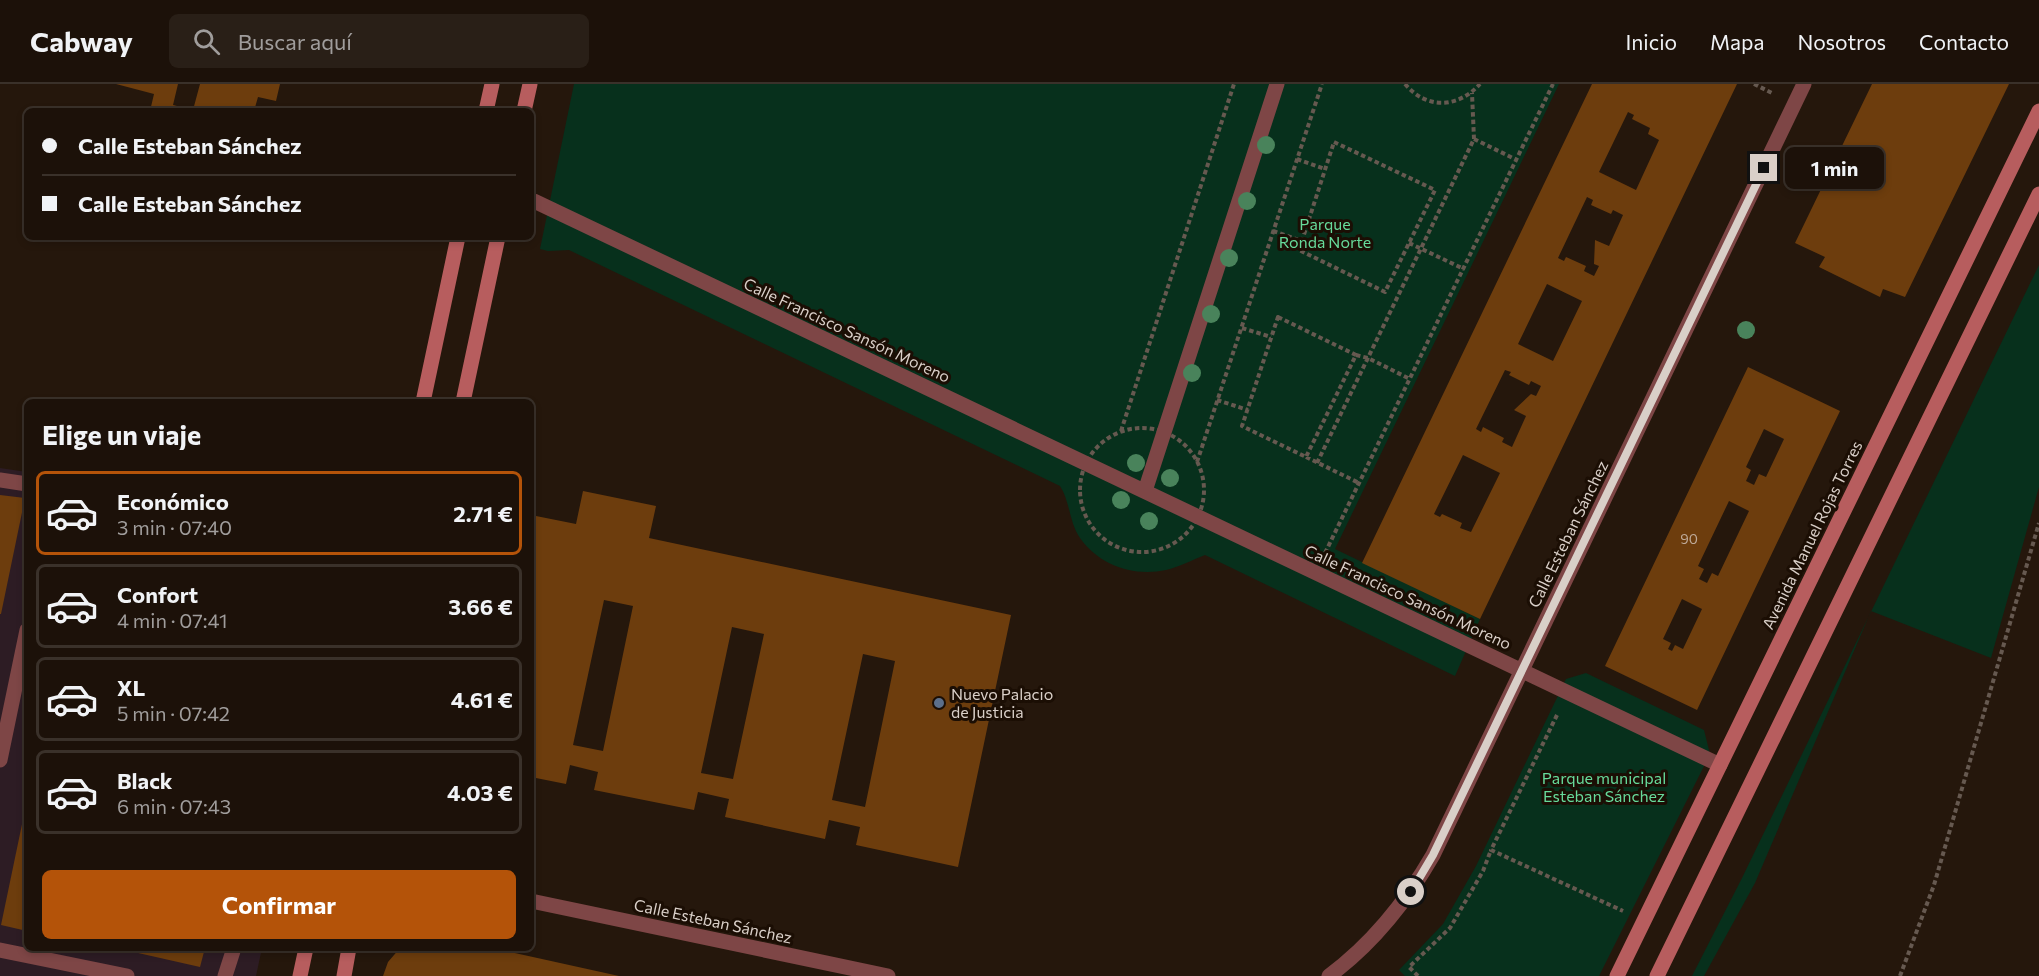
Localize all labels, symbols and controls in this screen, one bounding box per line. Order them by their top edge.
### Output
search box [169,14,589,68]
text: Cabway [30,24,133,58]
icon: search [190,25,223,58]
text: Buscar aquí [238,28,352,55]
text: Inicio [1625,29,1677,54]
text: Mapa [1710,29,1764,54]
text: Nosotros [1797,29,1886,54]
text: Contacto [1919,29,2009,54]
text: Calle Esteban Sánchez [78,132,302,159]
callout: 1 min [1785,147,1884,189]
route end [1750,154,1777,181]
text: 1 min [1811,156,1858,180]
text: Calle Esteban Sánchez [78,190,302,217]
park label: Parque Ronda Norte [1279,214,1371,251]
street label: Calle Francisco Sansón Moreno [741,273,953,386]
text: Elige un viaje [42,418,201,451]
street label: Avenida Manuel Rojas Torres [1758,437,1866,632]
street label: Calle Esteban Sánchez [1524,457,1611,610]
icon: car [45,486,99,540]
text: Económico [117,488,229,515]
text: 2.71 € [453,500,513,527]
text: 3 min · 07:40 [117,515,232,539]
house number: 90 [1680,530,1698,547]
street label: Calle Francisco Sansón Moreno [1302,540,1514,653]
icon: car [45,579,99,633]
text: Confort [117,581,198,608]
text: 3.66 € [448,593,513,620]
text: 4 min · 07:41 [117,608,227,632]
icon: car [45,672,99,726]
text: XL [117,674,145,701]
place label: Nuevo Palacio de Justicia [951,684,1053,721]
text: 4.61 € [451,686,513,713]
marker: Nuevo Palacio de Justicia [932,696,946,710]
text: 5 min · 07:42 [117,701,230,725]
icon: car [45,765,99,819]
text: Black [117,767,172,794]
park label: Parque municipal Esteban Sánchez [1542,768,1666,805]
text: 4.03 € [447,779,513,806]
text: 6 min · 07:43 [117,794,231,818]
button: Confirmar [42,870,516,939]
route start [1397,878,1424,905]
street label: Calle Esteban Sánchez [632,894,794,947]

